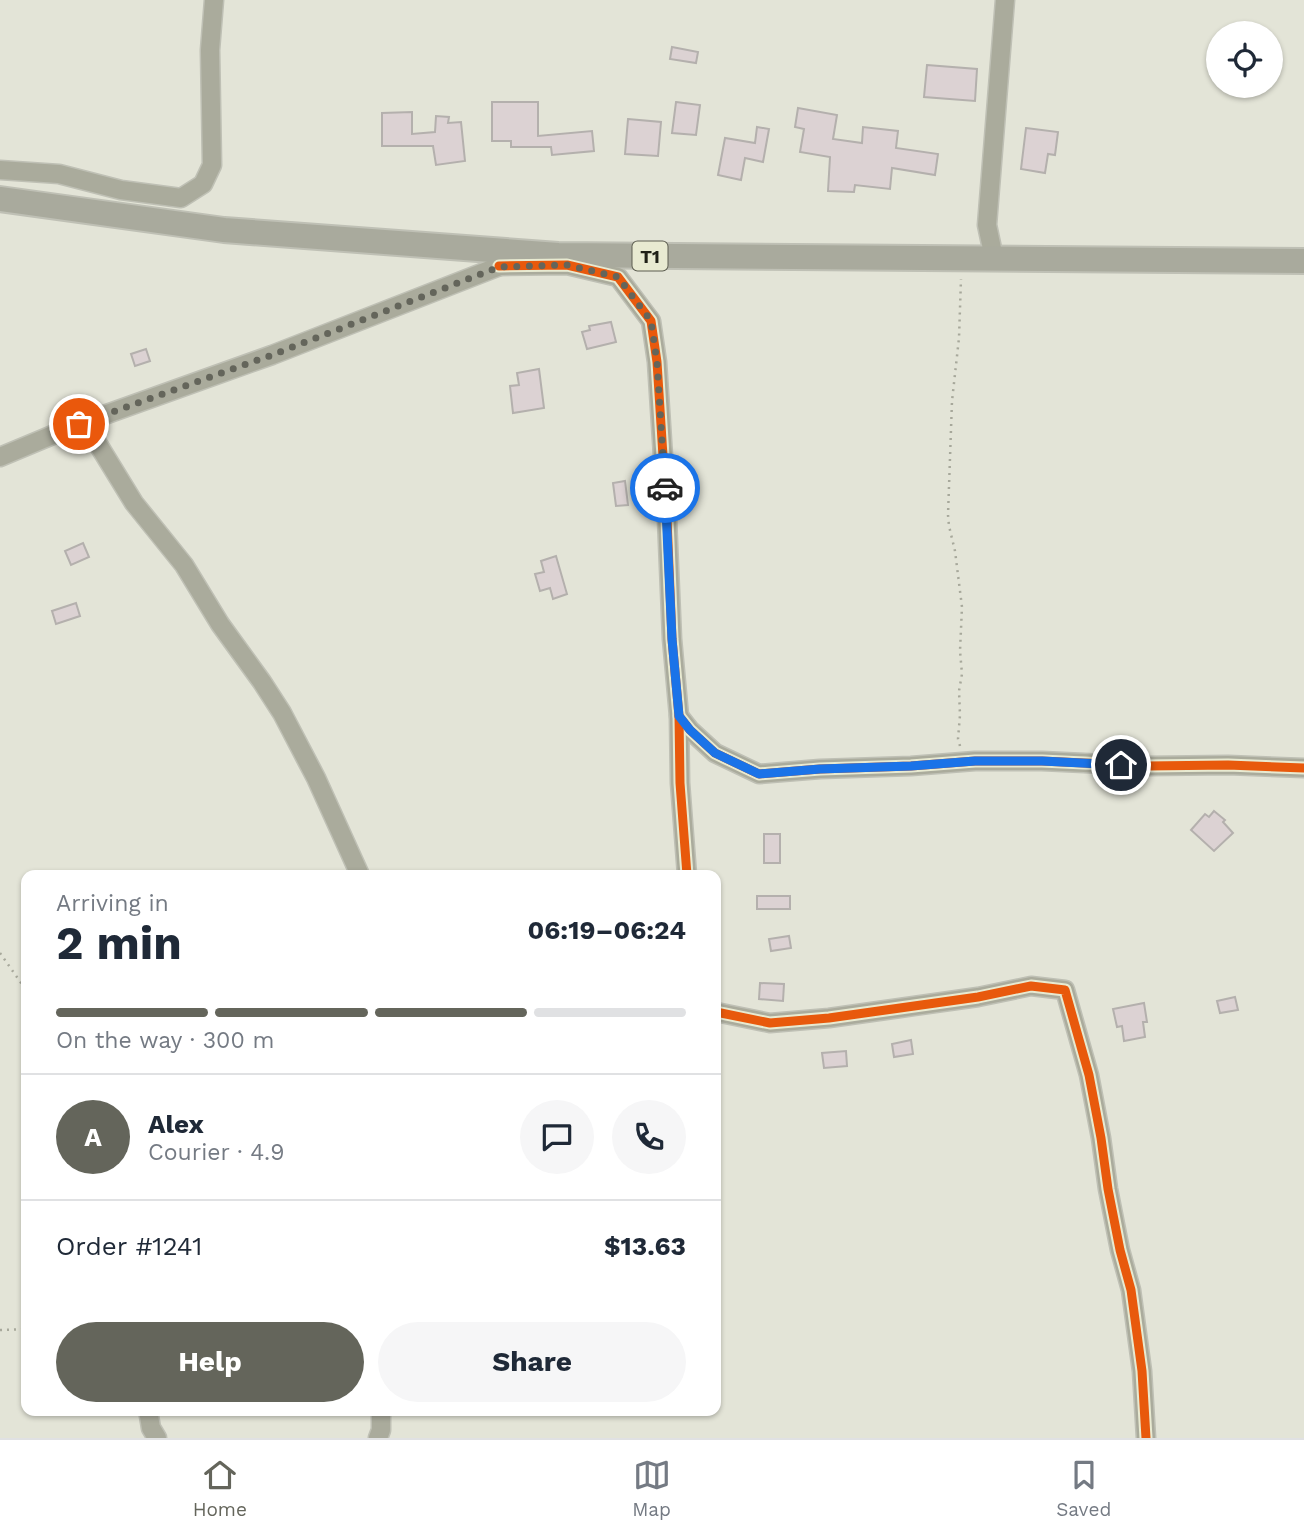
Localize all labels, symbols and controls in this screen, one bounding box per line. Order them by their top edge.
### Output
map controls [1206,21,1283,98]
button: locate [1206,21,1283,98]
road number: T1 [632,242,668,270]
pin [49,394,109,454]
icon: bag [60,405,98,443]
courier [630,453,700,523]
icon: car [646,469,684,507]
pin [1091,735,1151,795]
icon: home [1102,746,1140,784]
text: Arriving in [56,890,169,917]
text: 06:19–06:24 [528,915,686,945]
text: 2 min [56,916,182,970]
text: On the way · 300 m [56,1027,274,1054]
button: chat [520,1100,594,1174]
button: phone [612,1100,686,1174]
text: Alex [148,1109,204,1139]
text: A [84,1122,102,1152]
text: Courier · 4.9 [148,1139,284,1166]
text: Order #1241 [56,1231,202,1261]
text: $13.63 [604,1231,686,1261]
button: Help [56,1322,364,1402]
button: Share [378,1322,686,1402]
tab: Home [193,1456,247,1521]
tab: Map [632,1456,671,1521]
tab: Saved [1056,1456,1111,1521]

